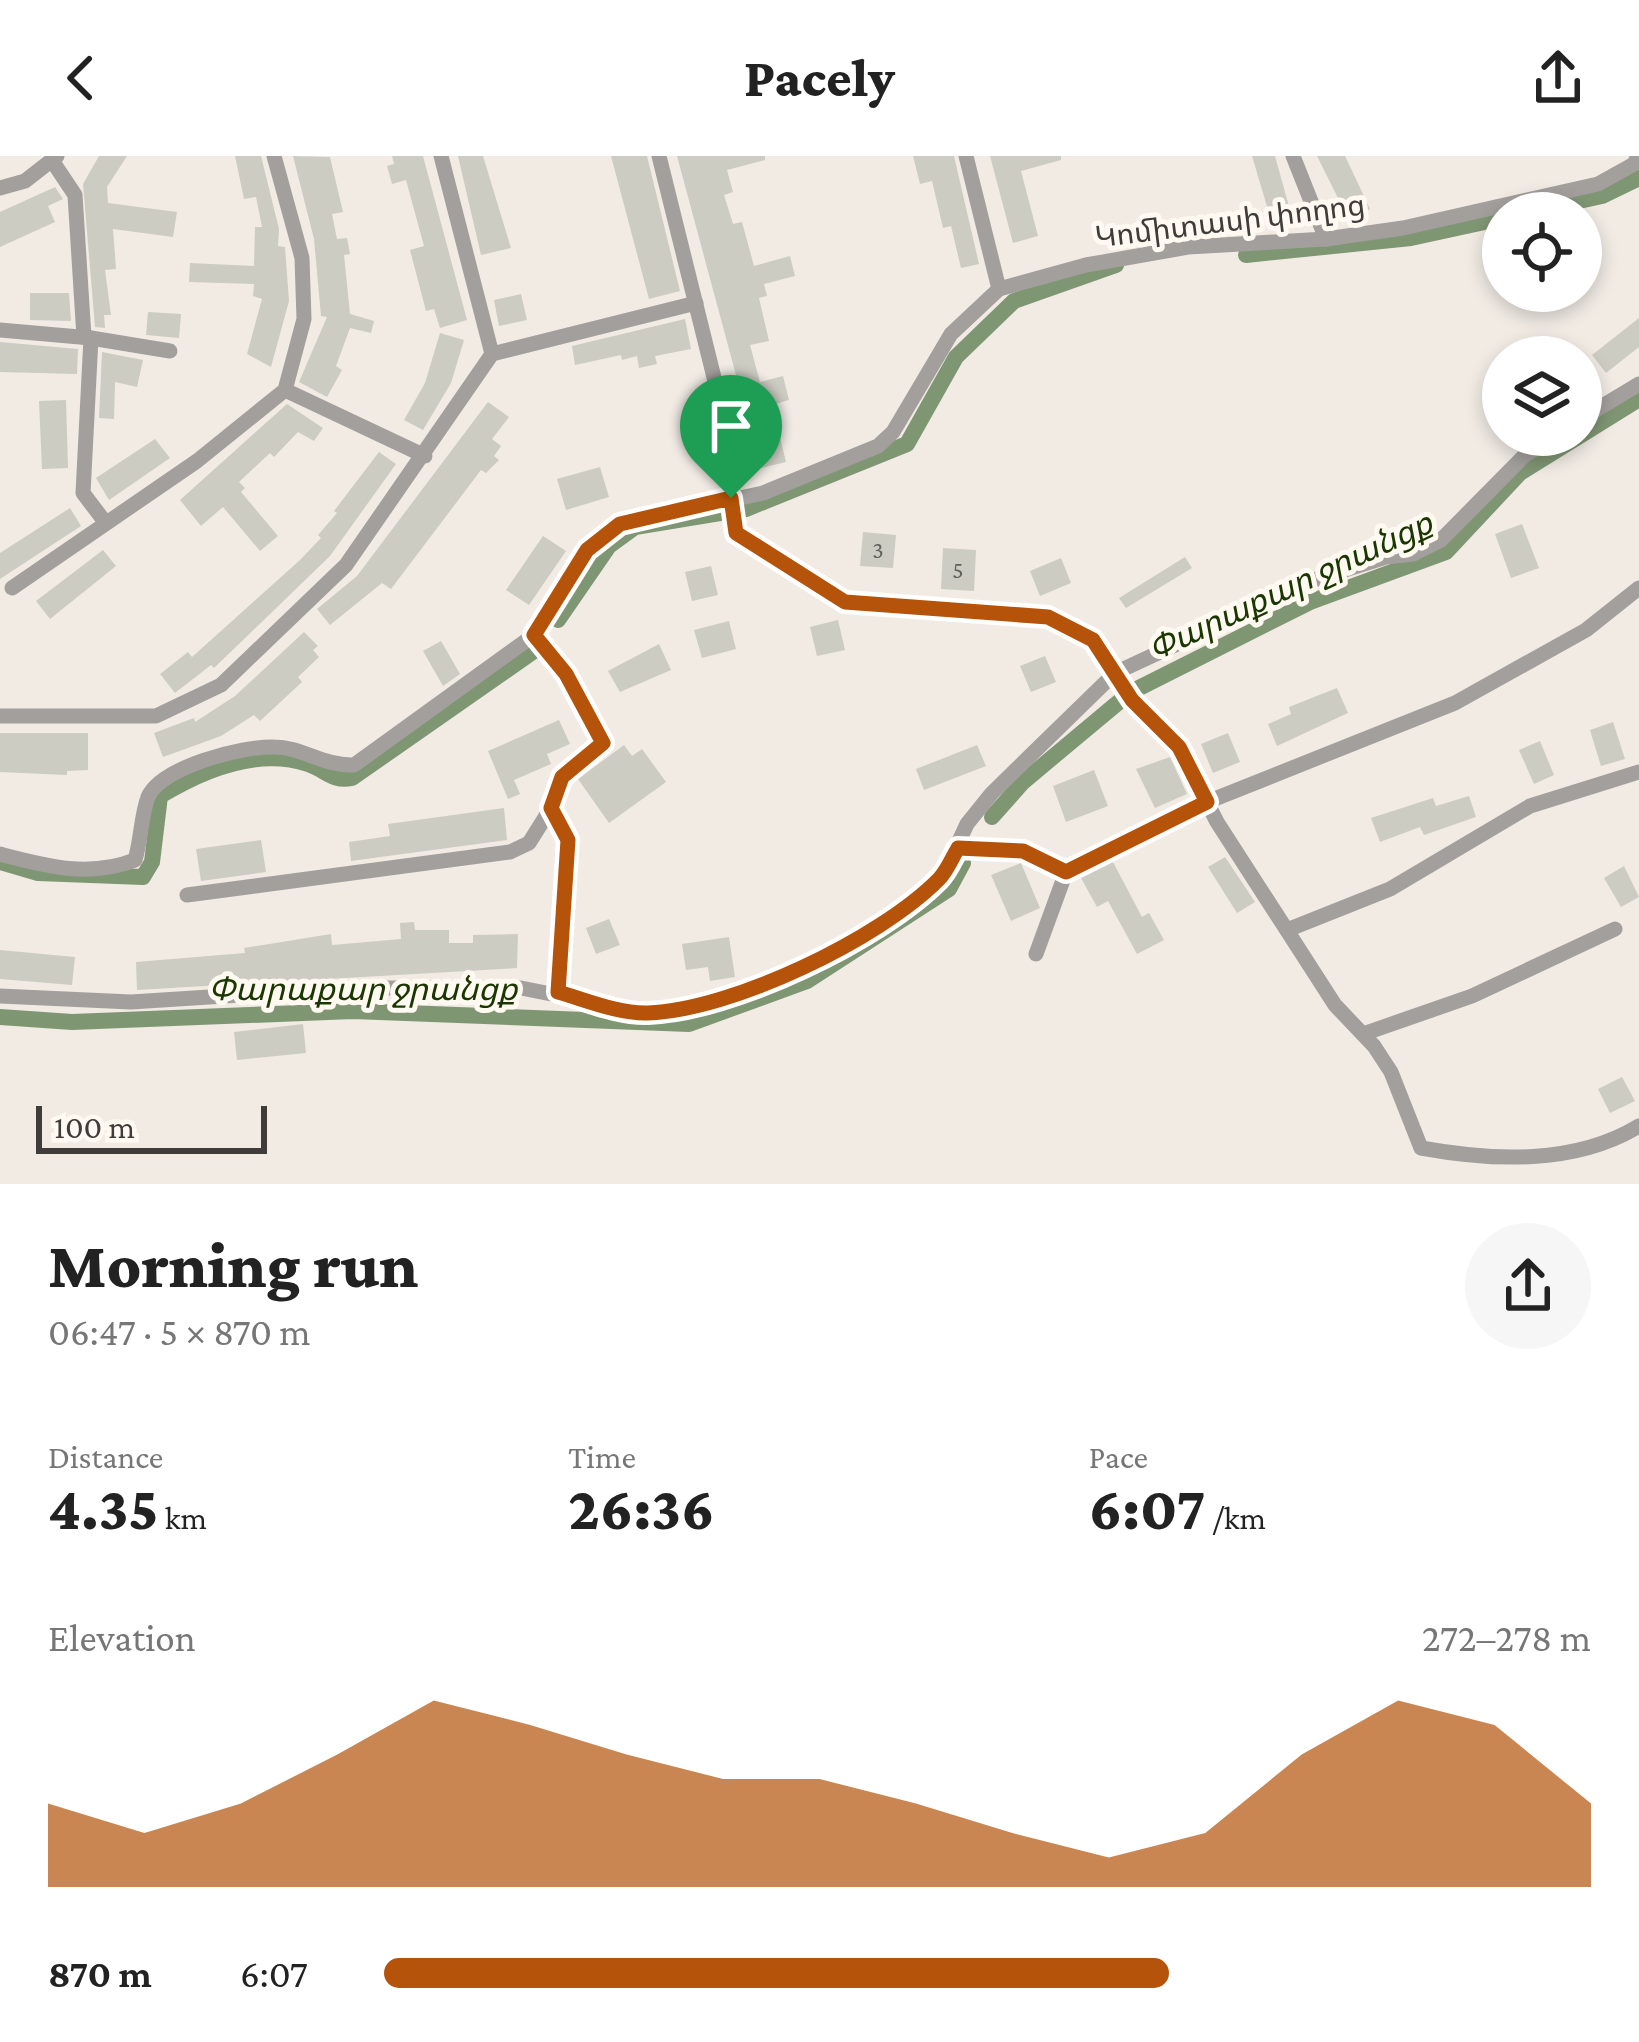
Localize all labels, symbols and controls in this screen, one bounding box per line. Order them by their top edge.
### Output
icon: back [48,45,114,111]
icon: share [1525,45,1591,111]
text: Pacely [744,48,895,108]
street label: Կոմիտասի փողոց [1093,188,1367,254]
map controls [1482,192,1602,456]
button: locate [1482,192,1602,312]
button: layers [1482,336,1602,456]
pin [680,375,782,498]
icon: arrive [698,393,764,459]
water label: Փարաքար ջրանցք [1142,503,1440,669]
house number: 3 [872,536,884,563]
house number: 5 [952,556,964,583]
water label: Փարաքար ջրանցք [208,970,519,1009]
scale bar [36,1100,267,1153]
text: 100 m [54,1108,135,1145]
button: share [1465,1223,1591,1349]
text: Morning run [48,1228,418,1301]
text: 06:47 · 5 × 870 m [48,1310,311,1353]
text: Distance [48,1438,163,1475]
text: Time [568,1438,636,1475]
text: Pace [1089,1438,1148,1475]
text: 4.35 [48,1475,158,1542]
text: 26:36 [568,1475,715,1542]
text: 6:07 [1089,1475,1206,1542]
text: km [158,1499,207,1536]
text: /km [1206,1499,1266,1536]
text: Elevation [48,1616,196,1659]
text: 272–278 m [1422,1616,1591,1659]
text: 870 m [48,1952,152,1995]
text: 6:07 [240,1952,308,1995]

